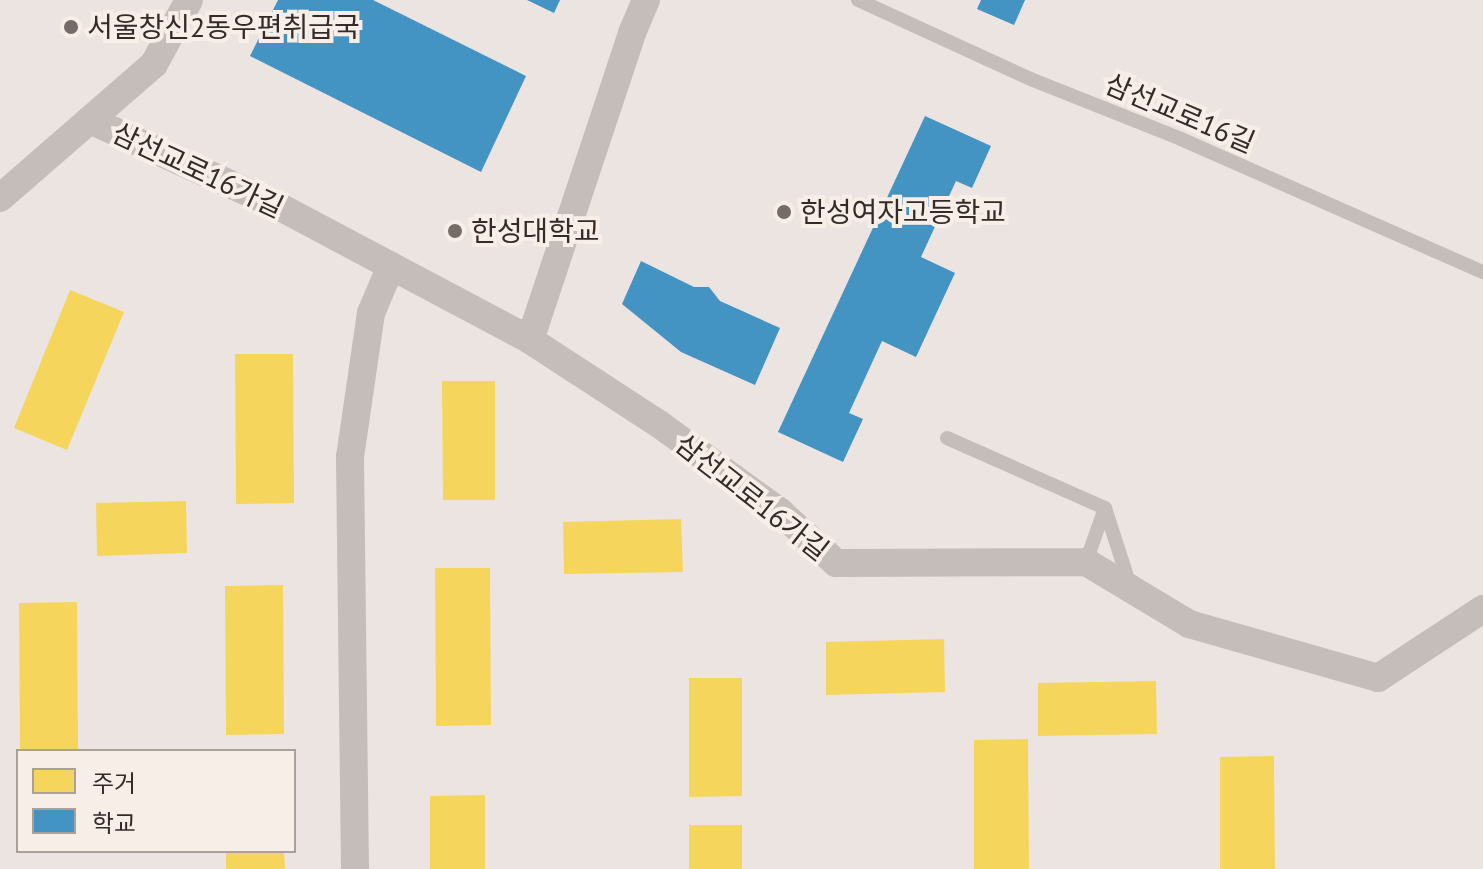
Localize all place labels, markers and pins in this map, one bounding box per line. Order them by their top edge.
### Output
place label: 서울창신2동우편취급국 [87,10,360,44]
marker: 서울창신2동우편취급국 [62,18,80,36]
place label: 한성여자고등학교 [800,195,1006,229]
marker: 한성여자고등학교 [775,203,793,221]
place label: 한성대학교 [471,214,600,248]
marker: 한성대학교 [446,222,464,240]

